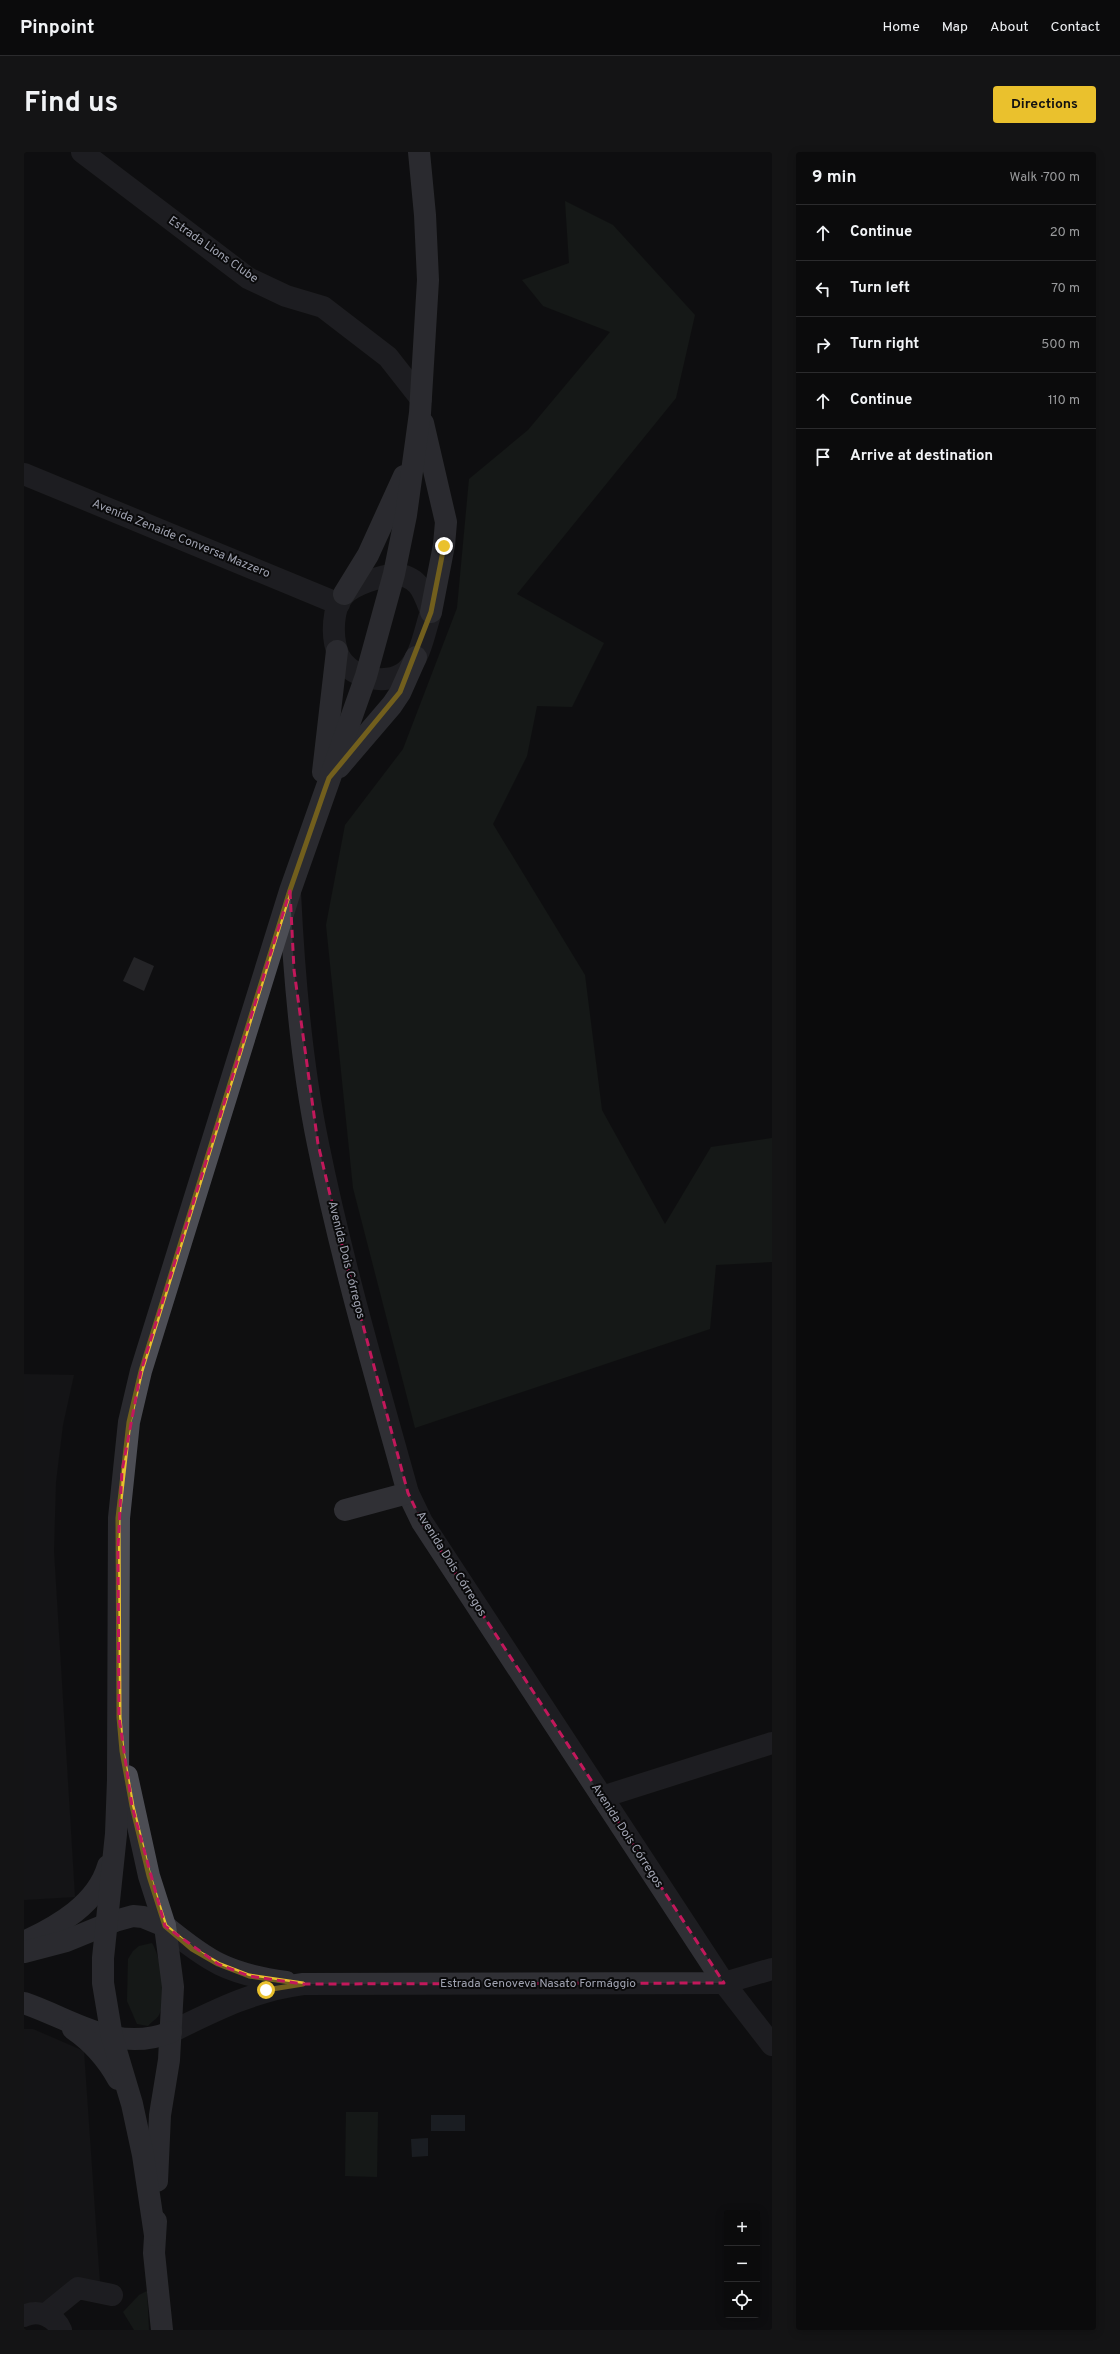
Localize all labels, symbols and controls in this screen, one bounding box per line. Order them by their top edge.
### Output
text: Pinpoint [20,16,95,40]
text: Home [883,19,920,36]
text: Map [942,19,968,36]
text: About [990,19,1029,36]
text: Contact [1051,19,1100,36]
text: Find us [24,86,118,122]
button: Directions [993,86,1096,123]
text: 9 min [812,167,856,189]
text: Walk · 700 m [1010,170,1080,186]
street label: Estrada Lions Clube [165,213,261,287]
icon: ahead [812,222,834,244]
text: Continue [850,223,912,242]
text: 20 m [1050,225,1080,241]
icon: left [812,278,834,300]
text: Turn left [850,279,910,298]
text: 70 m [1051,281,1080,297]
icon: right [812,334,834,356]
text: Turn right [850,335,919,354]
text: 500 m [1041,337,1080,353]
icon: ahead [812,390,834,412]
text: Continue [850,391,912,410]
text: 110 m [1048,393,1080,409]
icon: arrive [812,446,834,468]
text: Arrive at destination [850,447,993,466]
street label: Avenida Zenaide Conversa Mazzero [90,496,273,582]
route end [435,537,453,555]
street label: Avenida Dois Córregos [324,1199,368,1321]
street label: Avenida Dois Córregos [412,1508,490,1620]
street label: Avenida Dois Córregos [587,1781,667,1891]
street label: Estrada Genoveva Nasato Formággio [440,1976,636,1992]
route start [257,1981,275,1999]
map controls [724,2210,760,2318]
button: + [724,2210,760,2246]
button: − [724,2246,760,2282]
button: locate [724,2282,760,2318]

